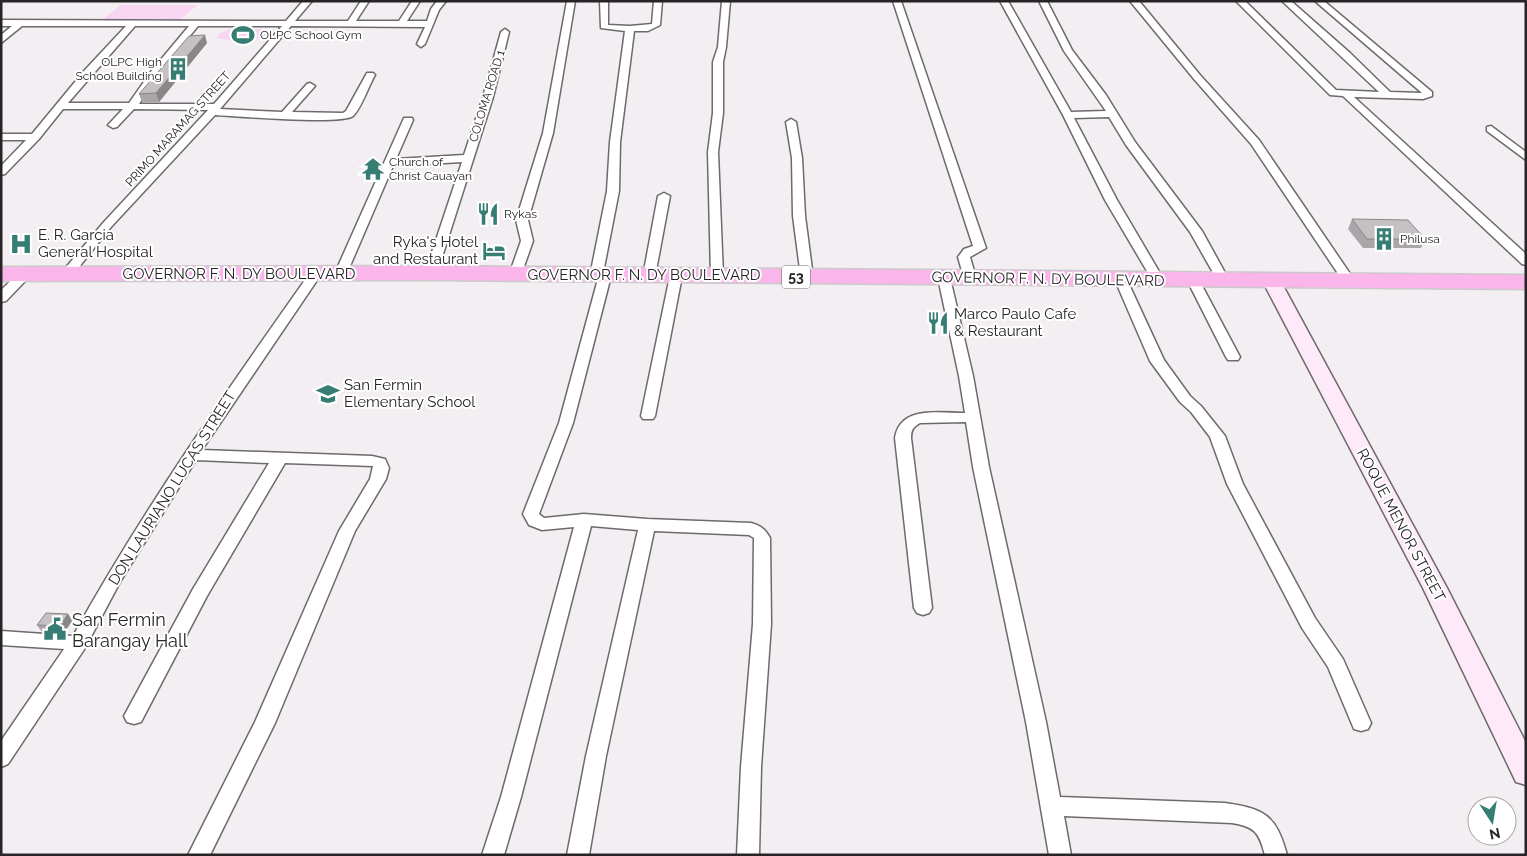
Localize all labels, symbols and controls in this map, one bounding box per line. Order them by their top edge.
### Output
sports icon: OLPC School Gym [230,22,256,48]
place label: OLPC School Gym [260,28,362,42]
street label: COLOMA ROAD 1 [466,48,508,144]
place label: OLPC High School Building [75,55,162,83]
building icon: OLPC High School Building [165,56,191,82]
street label: PRIMO MARAMAG STREET [123,68,234,189]
place label: Church of Christ Cauayan [389,155,472,183]
temple icon: Church of Christ Cauayan [360,156,386,182]
restaurant icon: Rykas [475,201,501,227]
place label: Rykas [504,207,537,221]
place label: E. R. Garcia General Hospital [38,226,154,261]
building icon: Philusa [1371,226,1397,252]
hospital icon: E. R. Garcia General Hospital [8,231,34,257]
place label: Philusa [1400,232,1440,246]
place label: Ryka's Hotel and Restaurant [373,233,479,268]
hotel icon: Ryka's Hotel and Restaurant [481,238,507,264]
street label: GOVERNOR F. N. DY BOULEVARD [122,265,356,283]
street label: GOVERNOR F. N. DY BOULEVARD [527,266,761,284]
road number: 53 [782,266,810,288]
street label: GOVERNOR F. N. DY BOULEVARD [931,268,1165,290]
place label: Marco Paulo Cafe & Restaurant [954,305,1076,340]
restaurant icon: Marco Paulo Cafe & Restaurant [925,310,951,336]
place label: San Fermin Elementary School [344,376,476,411]
school or university icon: San Fermin Elementary School [315,381,341,407]
street label: DON LAURIANO LUCAS STREET [105,388,239,588]
street label: ROQUE MENOR STREET [1353,445,1449,605]
place label: San Fermin Barangay Hall [72,609,188,651]
public building icon: San Fermin Barangay Hall [42,616,68,642]
north arrow [1467,796,1517,846]
text: N [1488,825,1502,843]

